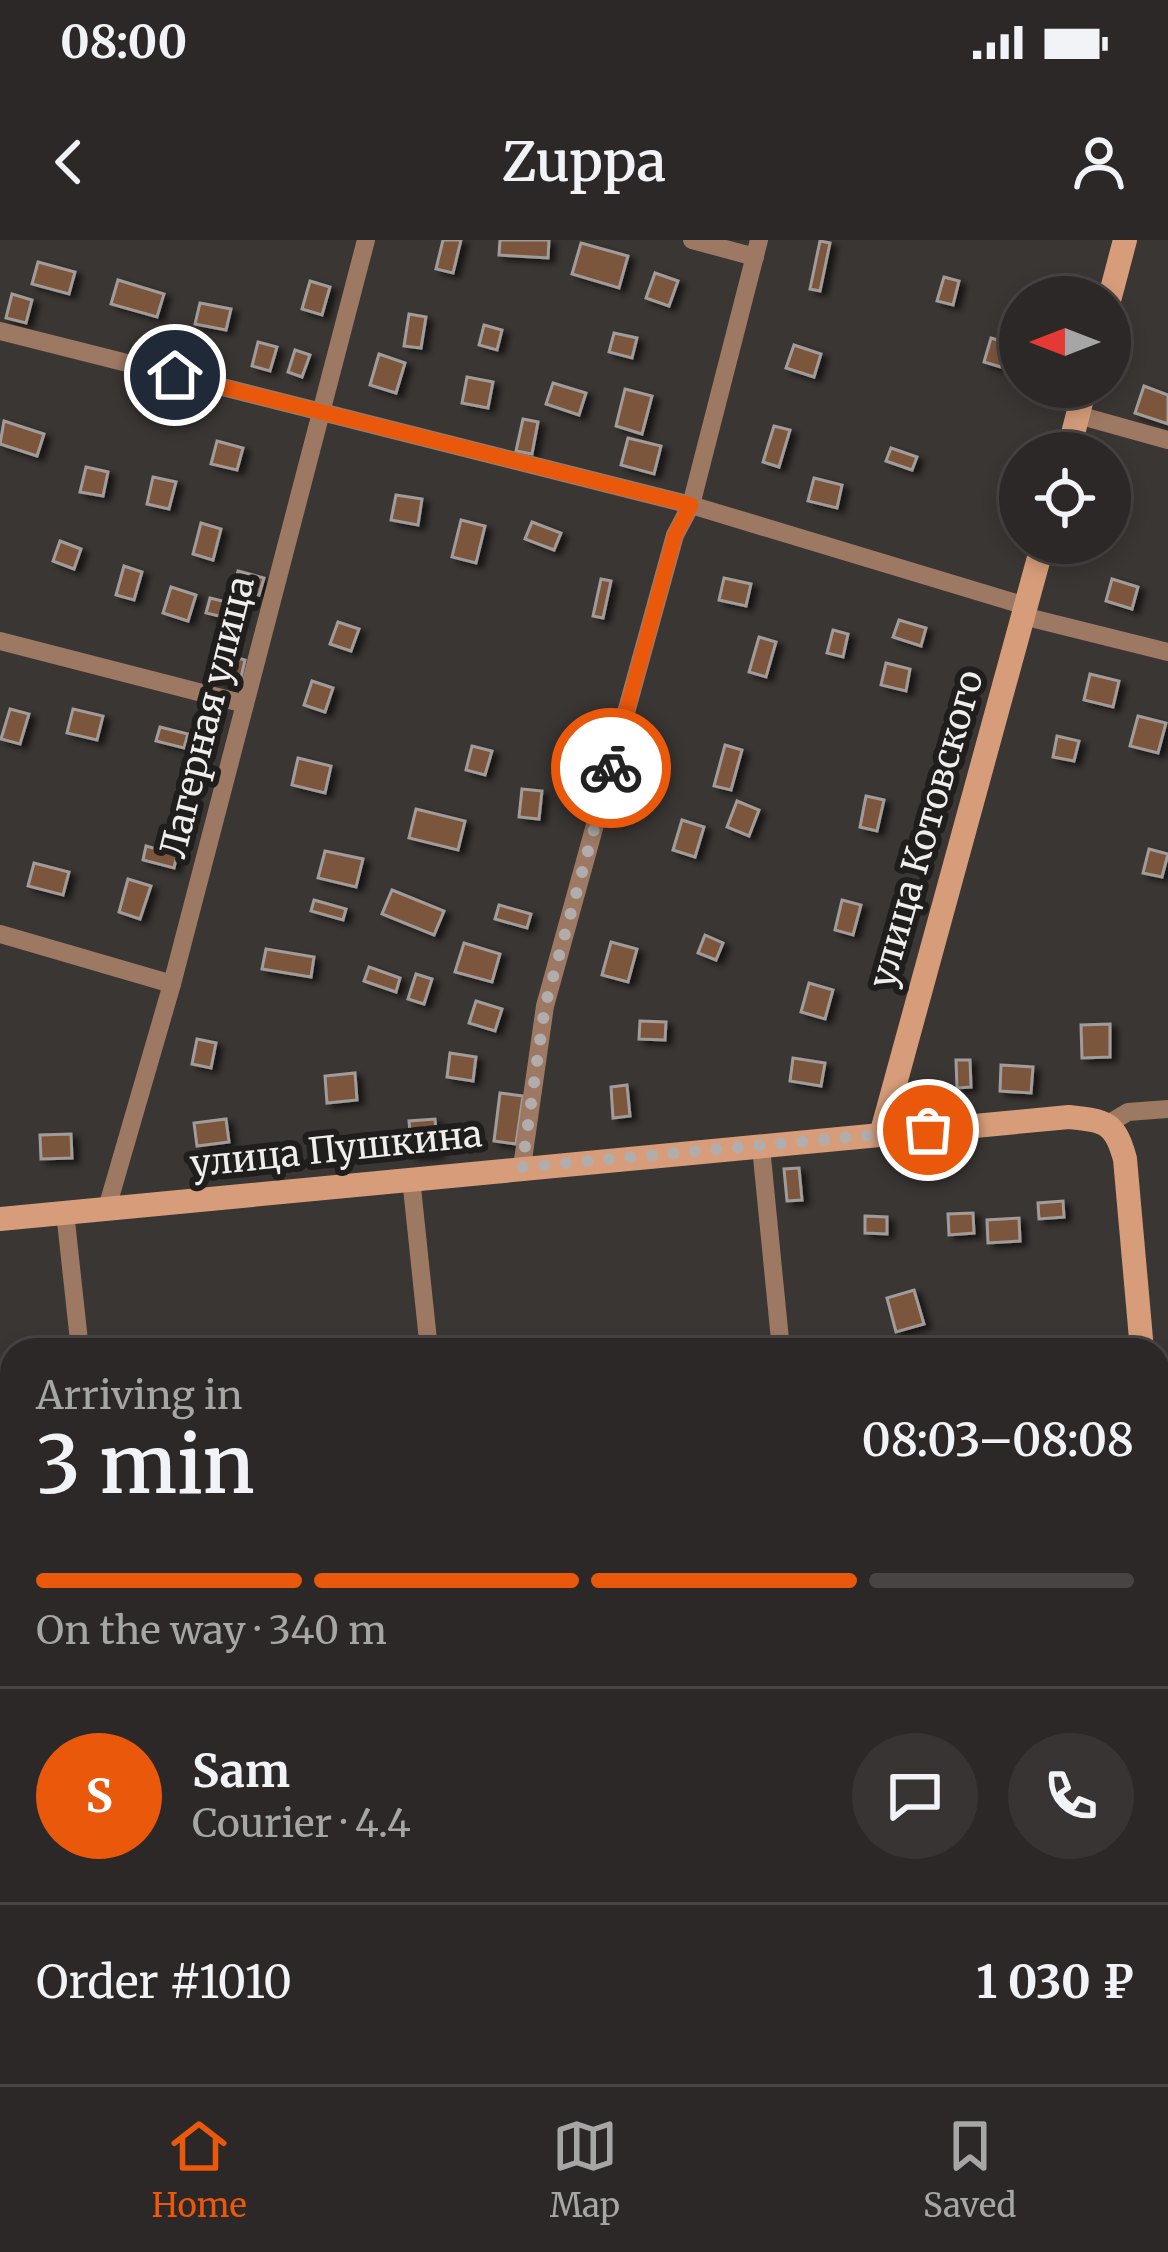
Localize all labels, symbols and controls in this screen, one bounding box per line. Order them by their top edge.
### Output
text: 08:00 [60,14,187,70]
text: Zuppa [502,128,666,196]
icon: back [36,129,102,195]
icon: person [1066,129,1132,195]
north arrow [999,276,1131,408]
map controls [999,276,1131,564]
pin [124,324,226,426]
icon: home [142,342,208,408]
button: locate [999,432,1131,564]
street label: Лагерная улица [150,572,264,862]
street label: улица Котовского [859,665,993,993]
courier [551,708,671,828]
icon: bike [578,735,644,801]
pin [877,1079,979,1181]
icon: bag [895,1097,961,1163]
street label: улица Пушкина [188,1111,484,1187]
text: Arriving in [36,1371,243,1420]
text: 08:03–08:08 [862,1412,1134,1468]
text: 3 min [36,1416,255,1514]
text: On the way · 340 m [36,1606,387,1655]
button: chat [852,1733,978,1859]
button: phone [1008,1733,1134,1859]
text: Sam [192,1743,290,1799]
text: S [85,1768,113,1824]
text: Courier · 4.4 [192,1799,411,1848]
text: Order #1010 [36,1954,292,2010]
text: 1 030 ₽ [976,1954,1134,2010]
tab: Home [152,2113,247,2226]
tab: Map [550,2113,620,2226]
tab: Saved [923,2113,1017,2226]

